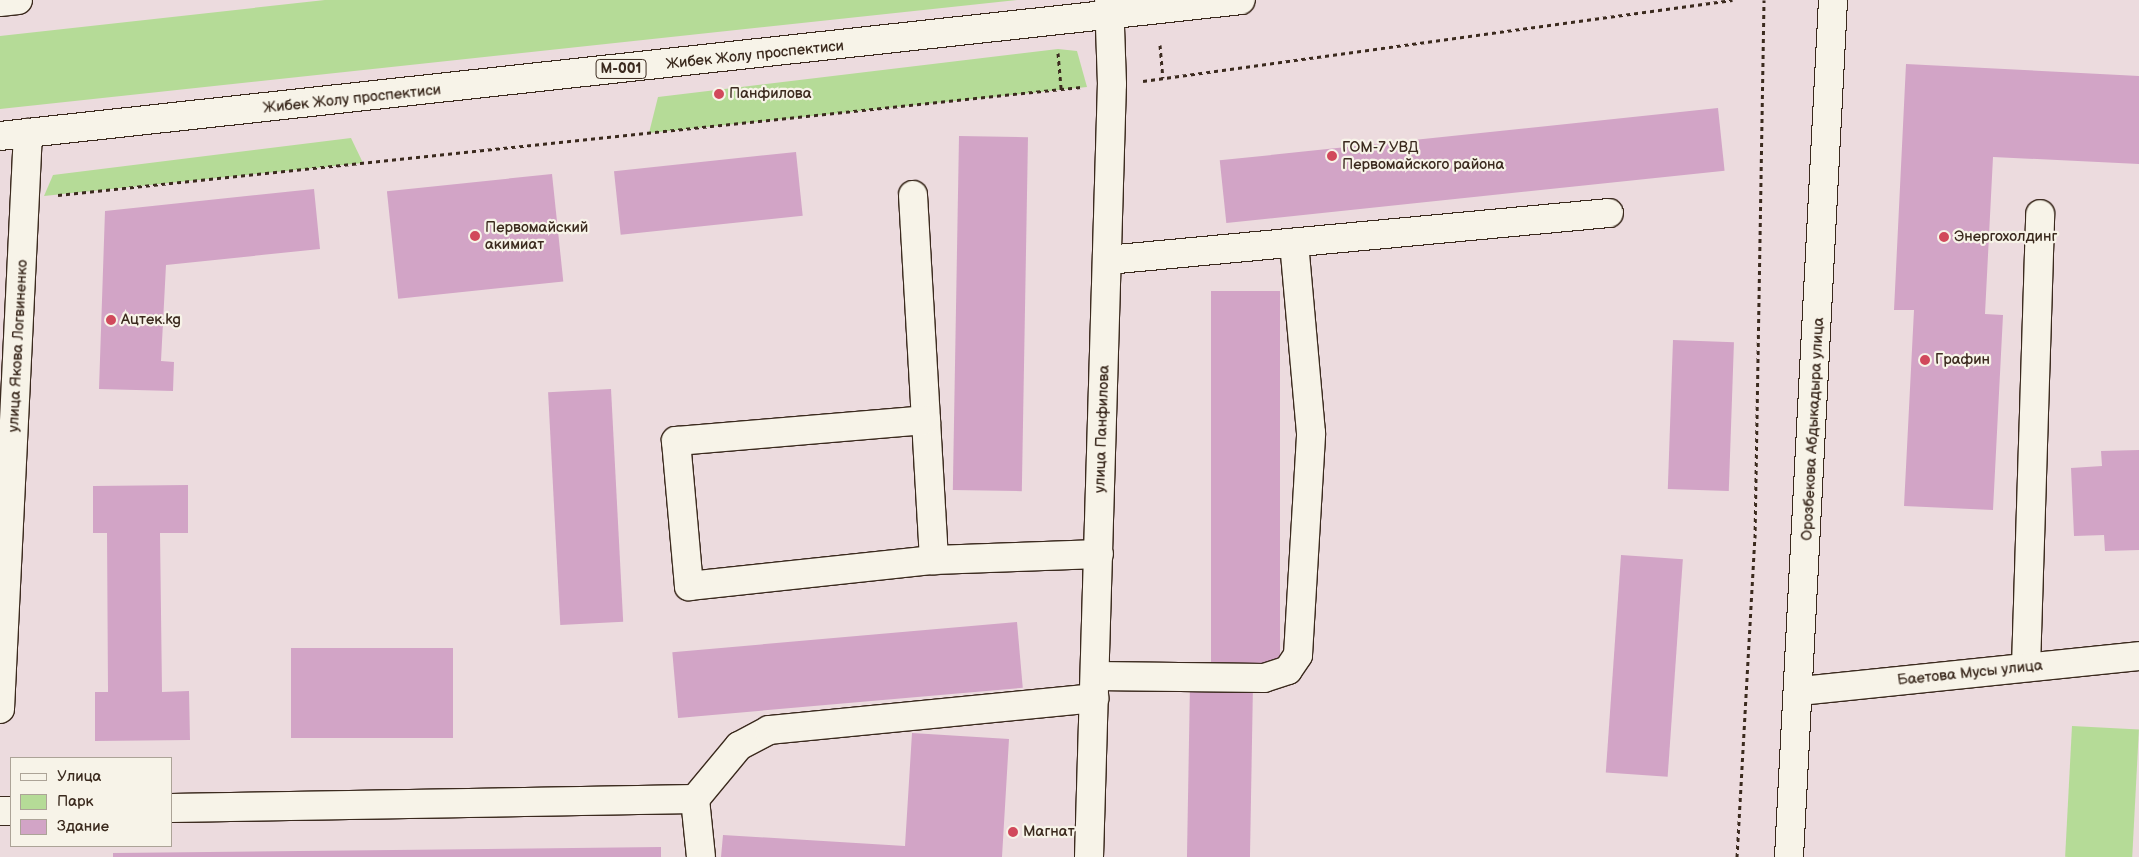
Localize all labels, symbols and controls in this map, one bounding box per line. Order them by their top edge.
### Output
street label: Жибек Жолу проспектиси [665,37,845,73]
road number: М-001 [595,58,647,80]
street label: Жибек Жолу проспектиси [262,81,442,117]
place label: Панфилова [729,85,812,103]
marker: Панфилова [713,88,725,100]
place label: ГОМ-7 УВД Первомайского района [1342,138,1504,173]
marker: ГОМ-7 УВД Первомайского района [1326,150,1338,162]
place label: Первомайский акимиат [485,218,588,253]
place label: Энергохолдинг [1954,228,2057,246]
marker: Первомайский акимиат [469,230,481,242]
marker: Энергохолдинг [1938,231,1950,243]
street label: улица Якова Логвиненко [4,259,32,433]
place label: Ацтек.kg [121,311,181,329]
marker: Ацтек.kg [105,314,117,326]
street label: Орозбекова Абдыкадыра улица [1798,317,1828,541]
place label: Графин [1935,351,1990,369]
marker: Графин [1919,354,1931,366]
street label: улица Панфилова [1091,365,1113,493]
street label: Баетова Мусы улица [1896,656,2044,690]
legend [10,757,172,847]
text: Улица [57,767,101,786]
text: Парк [57,792,94,811]
text: Здание [57,817,109,836]
place label: Магнат [1023,823,1075,841]
marker: Магнат [1007,826,1019,838]

